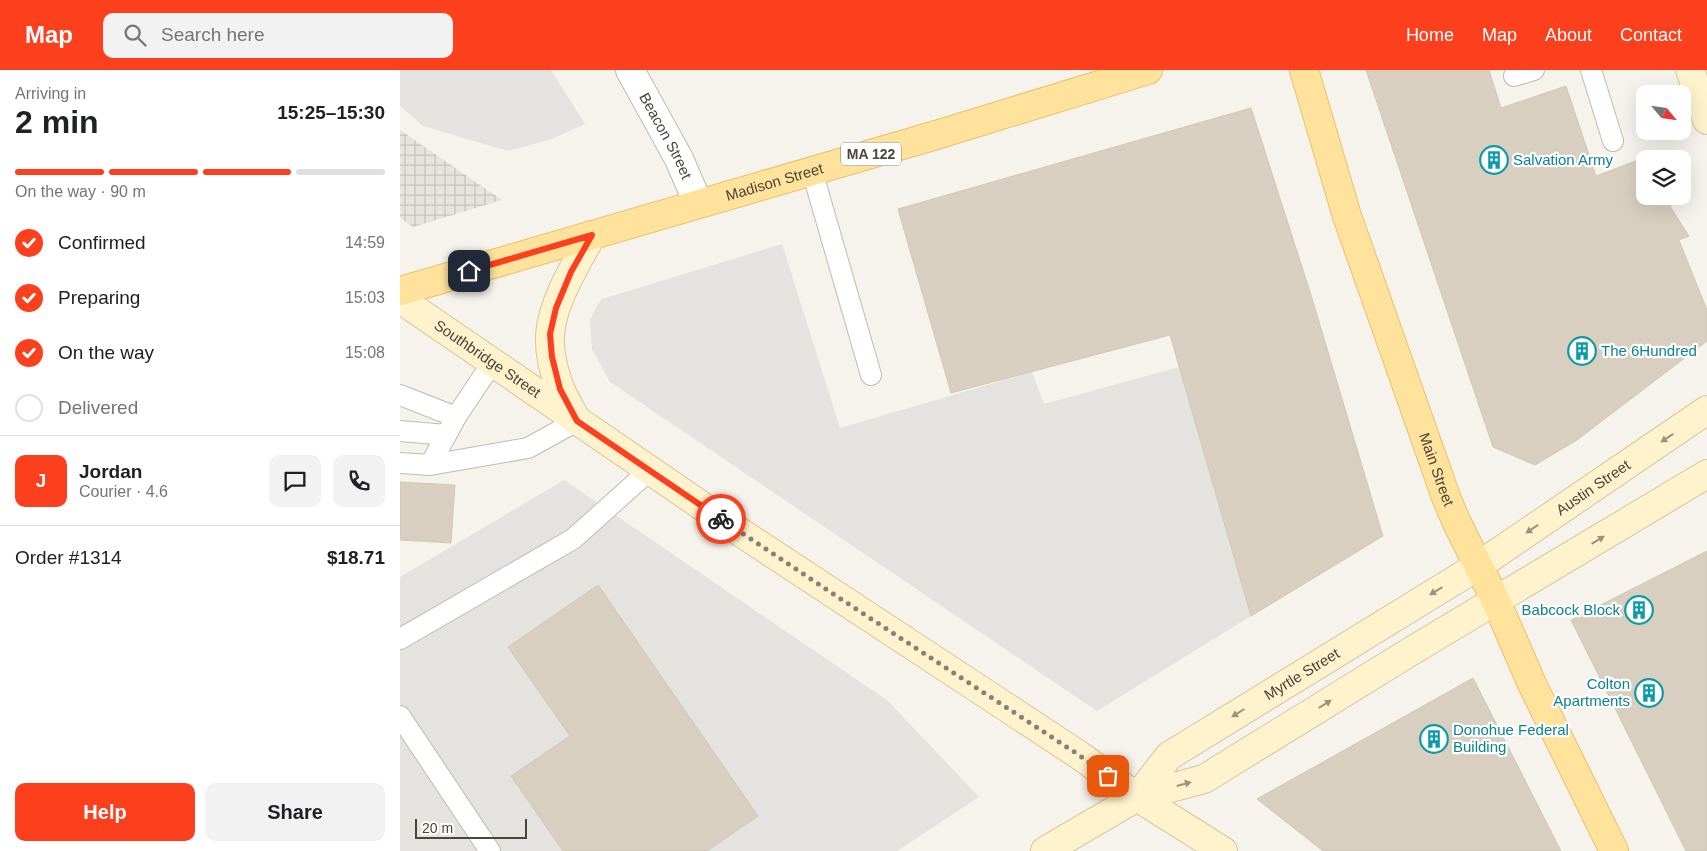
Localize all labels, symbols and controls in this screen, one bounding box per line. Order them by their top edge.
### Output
search box [103,13,453,58]
text: Map [25,21,73,48]
icon: search [121,21,149,49]
text: Search here [161,24,265,45]
text: Home [1406,25,1454,45]
text: Map [1482,25,1517,45]
text: About [1545,25,1592,45]
text: Contact [1620,25,1682,45]
text: Arriving in [15,85,86,102]
north arrow [1636,85,1691,140]
map controls [1636,85,1691,205]
street label: Beacon Street [636,90,696,182]
text: 15:25–15:30 [277,102,385,123]
text: 2 min [15,104,99,140]
road number: MA 122 [841,142,901,166]
building icon: Salvation Army [1479,145,1509,175]
button: layers [1636,150,1691,205]
place label: Salvation Army [1513,151,1614,168]
street label: Madison Street [724,159,826,204]
text: On the way · 90 m [15,183,146,200]
icon: check [15,229,43,257]
text: Confirmed [58,232,146,253]
text: 14:59 [345,234,385,251]
pin [448,250,490,292]
icon: home [455,257,483,285]
icon: check [15,284,43,312]
text: Preparing [58,287,140,308]
text: 15:03 [345,289,385,306]
street label: Southbridge Street [431,316,545,401]
building icon: The 6Hundred [1567,336,1597,366]
icon: check [15,339,43,367]
text: On the way [58,342,154,363]
place label: The 6Hundred [1601,342,1697,359]
text: 15:08 [345,344,385,361]
text: Delivered [58,397,138,418]
street label: Main Street [1416,430,1458,509]
one-way arrow [1660,433,1673,442]
button: chat [269,455,321,507]
button: phone [333,455,385,507]
street label: Austin Street [1553,456,1634,518]
text: Jordan [79,461,142,482]
text: J [36,470,46,491]
text: Courier · 4.6 [79,483,168,500]
courier [696,494,746,544]
icon: bike [707,505,735,533]
one-way arrow [1526,524,1539,534]
one-way arrow [1591,535,1604,544]
text: Order #1314 [15,547,122,568]
text: $18.71 [327,547,385,568]
one-way arrow [1430,587,1443,596]
building icon: Babcock Block [1624,595,1654,625]
place label: Babcock Block [1522,601,1620,618]
street label: Myrtle Street [1261,644,1343,703]
place label: Colton Apartments [1553,675,1630,709]
building icon: Colton Apartments [1634,678,1664,708]
one-way arrow [1318,700,1332,709]
one-way arrow [1232,708,1245,717]
place label: Donohue Federal Building [1453,721,1569,755]
building icon: Donohue Federal Building [1419,724,1449,754]
pin [1087,755,1129,797]
icon: bag [1094,762,1122,790]
one-way arrow [1177,780,1192,788]
button: Help [15,783,195,841]
button: Share [205,783,385,841]
scale bar [415,816,528,839]
text: 20 m [422,820,453,836]

